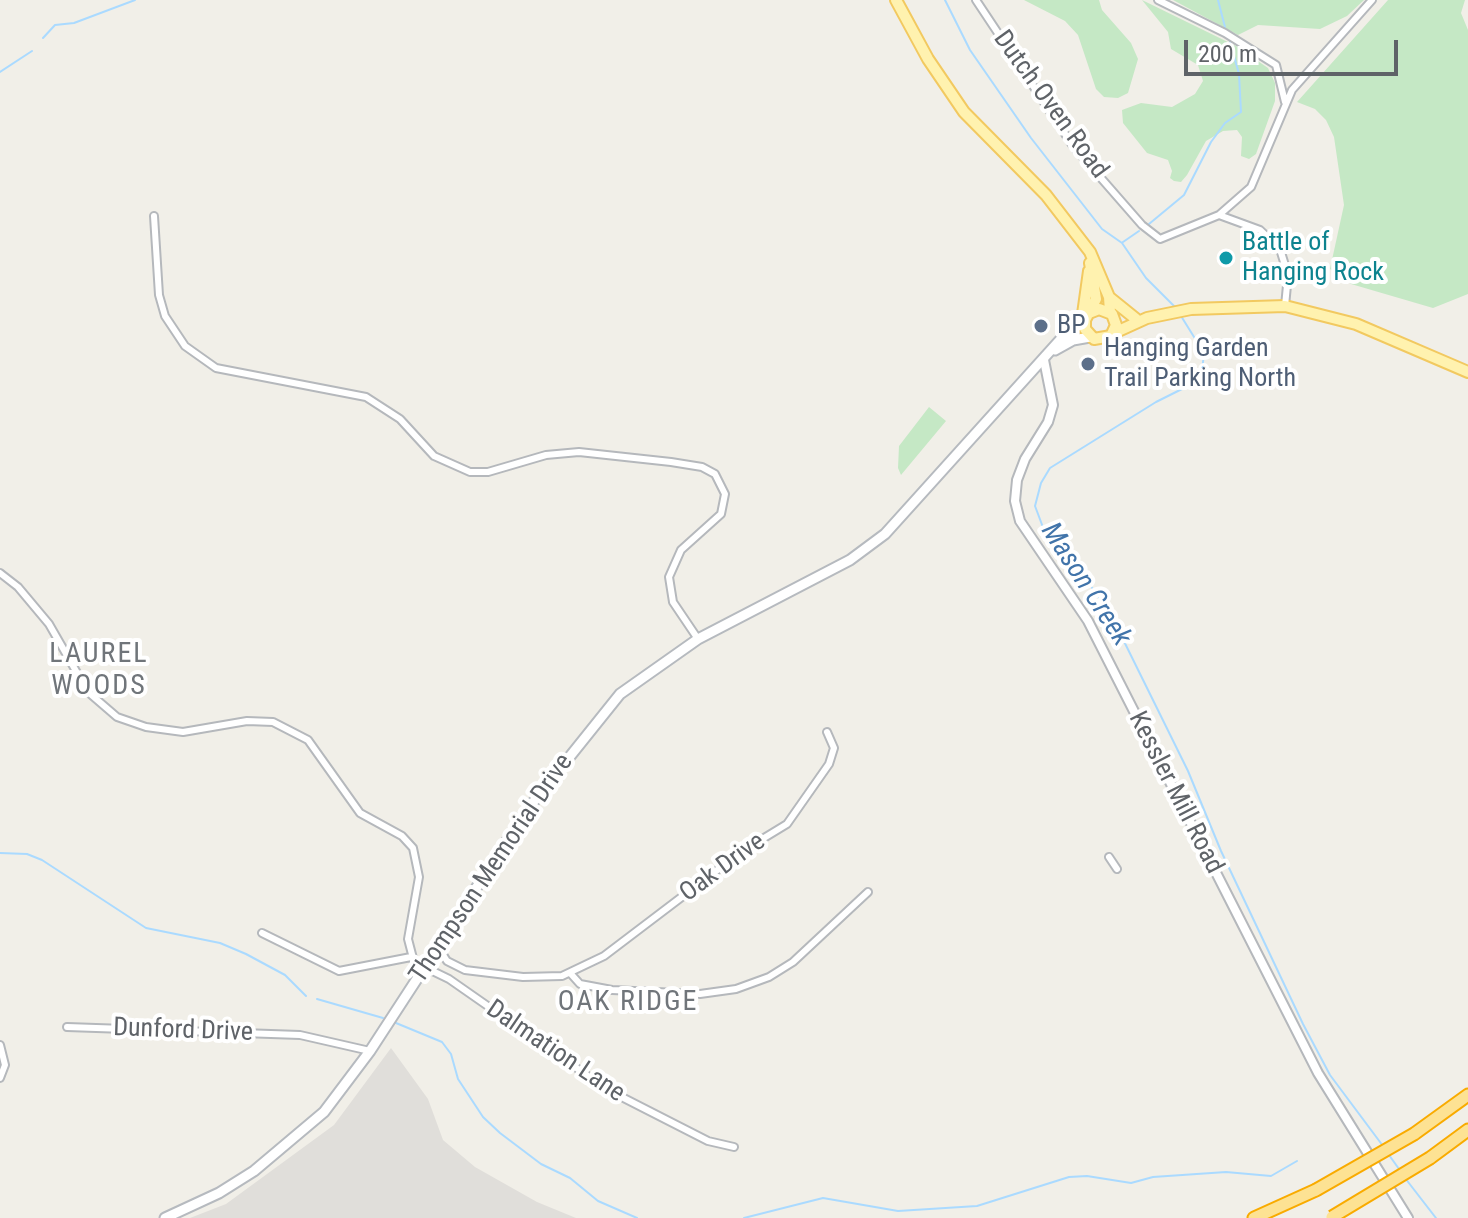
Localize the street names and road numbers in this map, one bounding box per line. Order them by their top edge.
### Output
street label: Dutch Oven Road [986,25,1114,185]
street label: Kessler Mill Road [1121,707,1229,879]
street label: Thompson Memorial Drive [404,749,580,989]
street label: Oak Drive [674,827,772,909]
street label: Dalmation Lane [480,994,630,1110]
street label: Dunford Drive [113,1013,253,1049]

